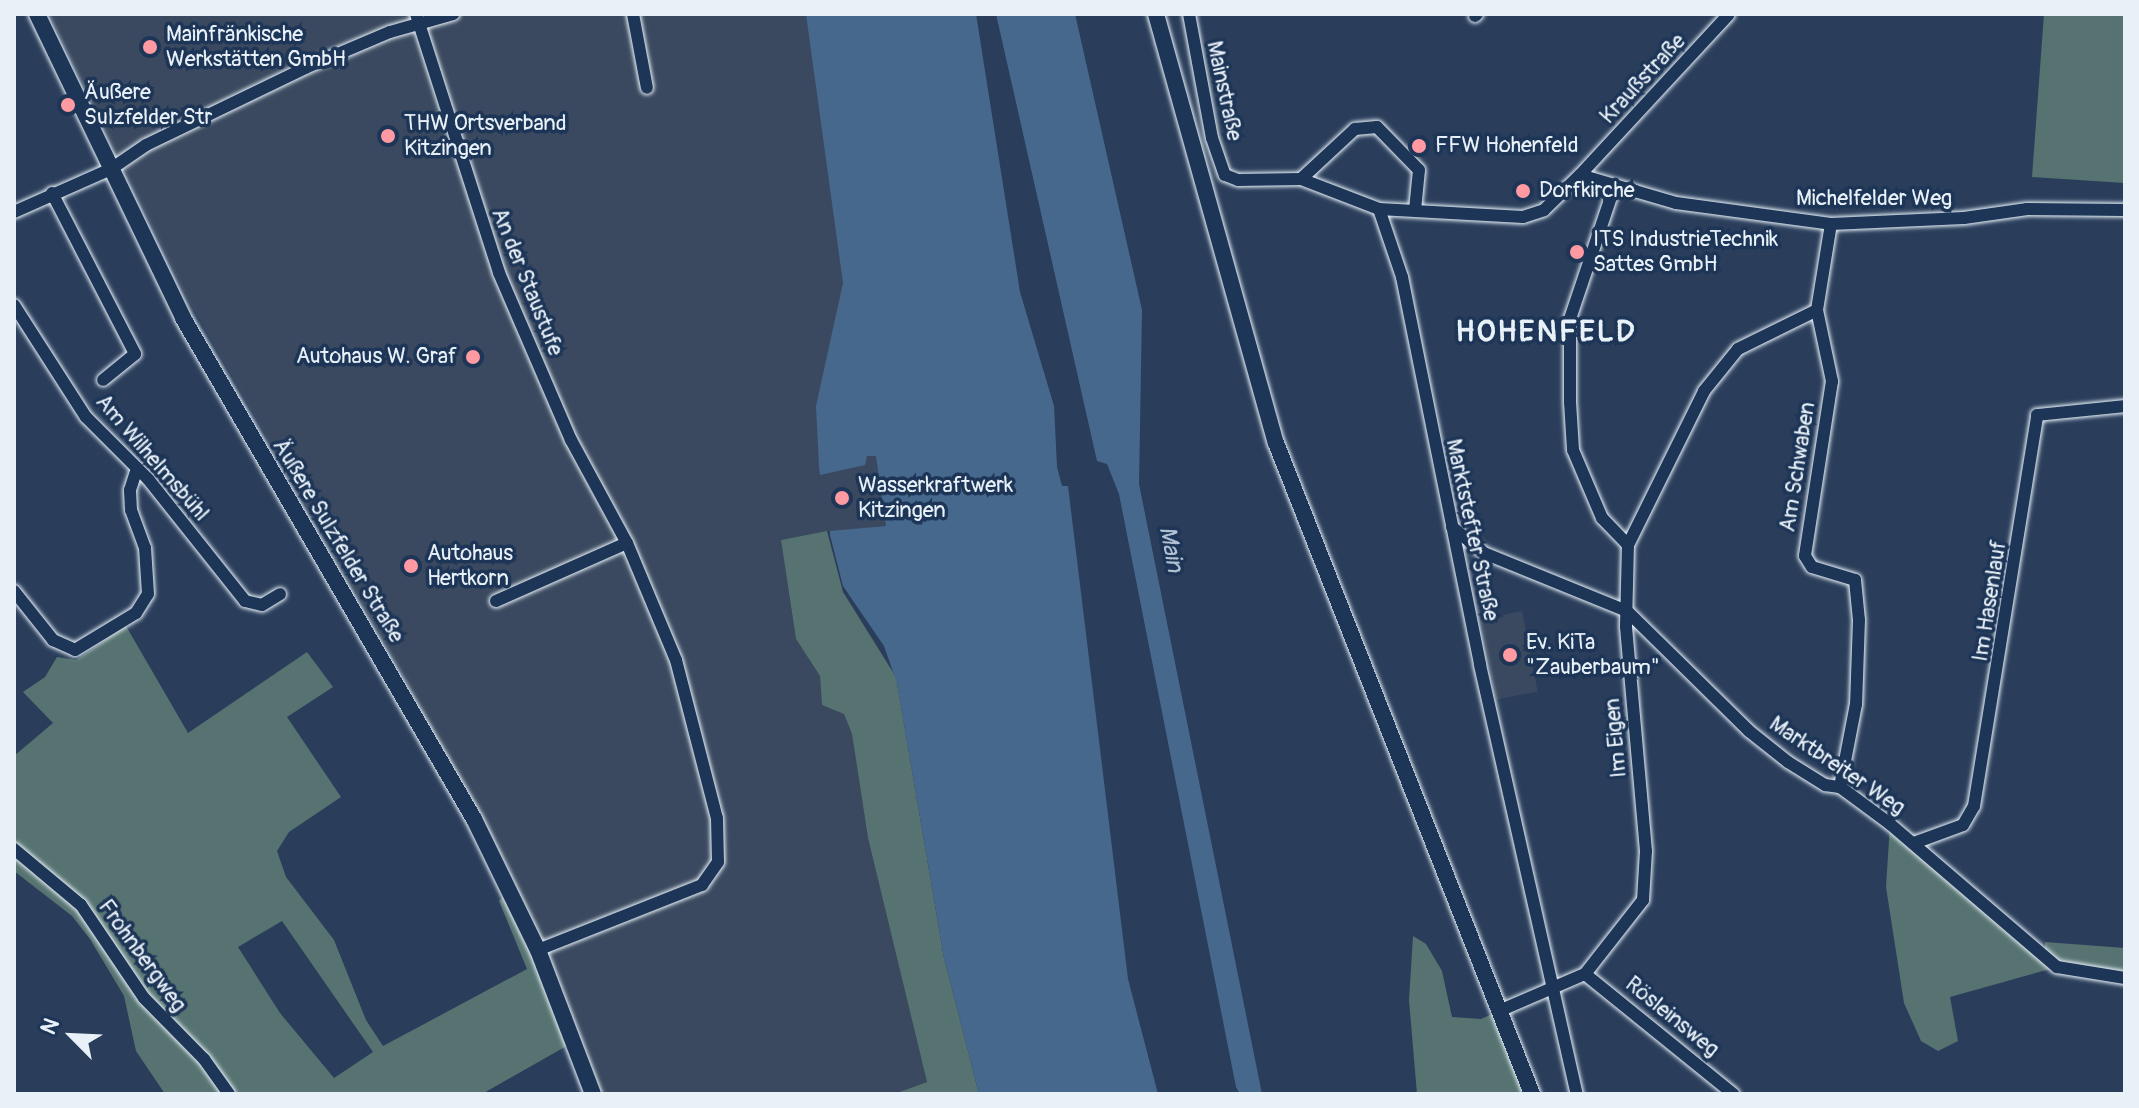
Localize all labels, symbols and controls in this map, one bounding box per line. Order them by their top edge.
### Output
place label: Mainfränkische Werkstätten GmbH [166,21,346,72]
street label: Kraußstraße [1595,28,1691,130]
marker: Mainfränkische Werkstätten GmbH [141,38,159,56]
street label: Mainstraße [1201,39,1247,143]
place label: Äußere Sulzfelder Str [84,79,212,130]
marker: Äußere Sulzfelder Str [59,96,77,114]
place label: THW Ortsverband Kitzingen [404,110,566,162]
marker: THW Ortsverband Kitzingen [379,127,397,145]
place label: FFW Hohenfeld [1435,133,1578,159]
marker: FFW Hohenfeld [1410,137,1428,155]
place label: Dorfkirche [1539,178,1635,204]
marker: Dorfkirche [1514,182,1532,200]
street label: Michelfelder Weg [1796,186,1952,212]
street label: An der Staustufe [485,204,569,360]
place label: ITS IndustrieTechnik Sattes GmbH [1593,226,1778,278]
marker: ITS IndustrieTechnik Sattes GmbH [1568,243,1586,261]
district label: HOHENFELD [1456,314,1636,350]
place label: Autohaus W. Graf [296,344,457,370]
marker: Autohaus W. Graf [464,348,482,366]
street label: Am Wilhelmsbühl [90,389,214,527]
street label: Am Schwaben [1775,400,1821,534]
street label: Äußere Sulzfelder Straße [267,434,409,648]
street label: Marktstefter Straße [1440,437,1504,623]
place label: Wasserkraftwerk Kitzingen [858,472,1013,524]
marker: Wasserkraftwerk Kitzingen [833,489,851,507]
water label: Main [1152,524,1190,574]
street label: Im Hasenlauf [1967,538,2013,664]
place label: Autohaus Hertkorn [427,540,513,592]
marker: Autohaus Hertkorn [402,557,420,575]
place label: Ev. KiTa "Zauberbaum" [1526,629,1660,680]
marker: Ev. KiTa "Zauberbaum" [1501,646,1519,664]
street label: Im Eigen [1599,697,1633,779]
street label: Marktbreiter Weg [1764,711,1910,821]
street label: Frohnbergweg [92,895,192,1017]
street label: Rösleinsweg [1620,971,1724,1063]
north arrow [32,996,112,1076]
text: N [34,1014,66,1039]

